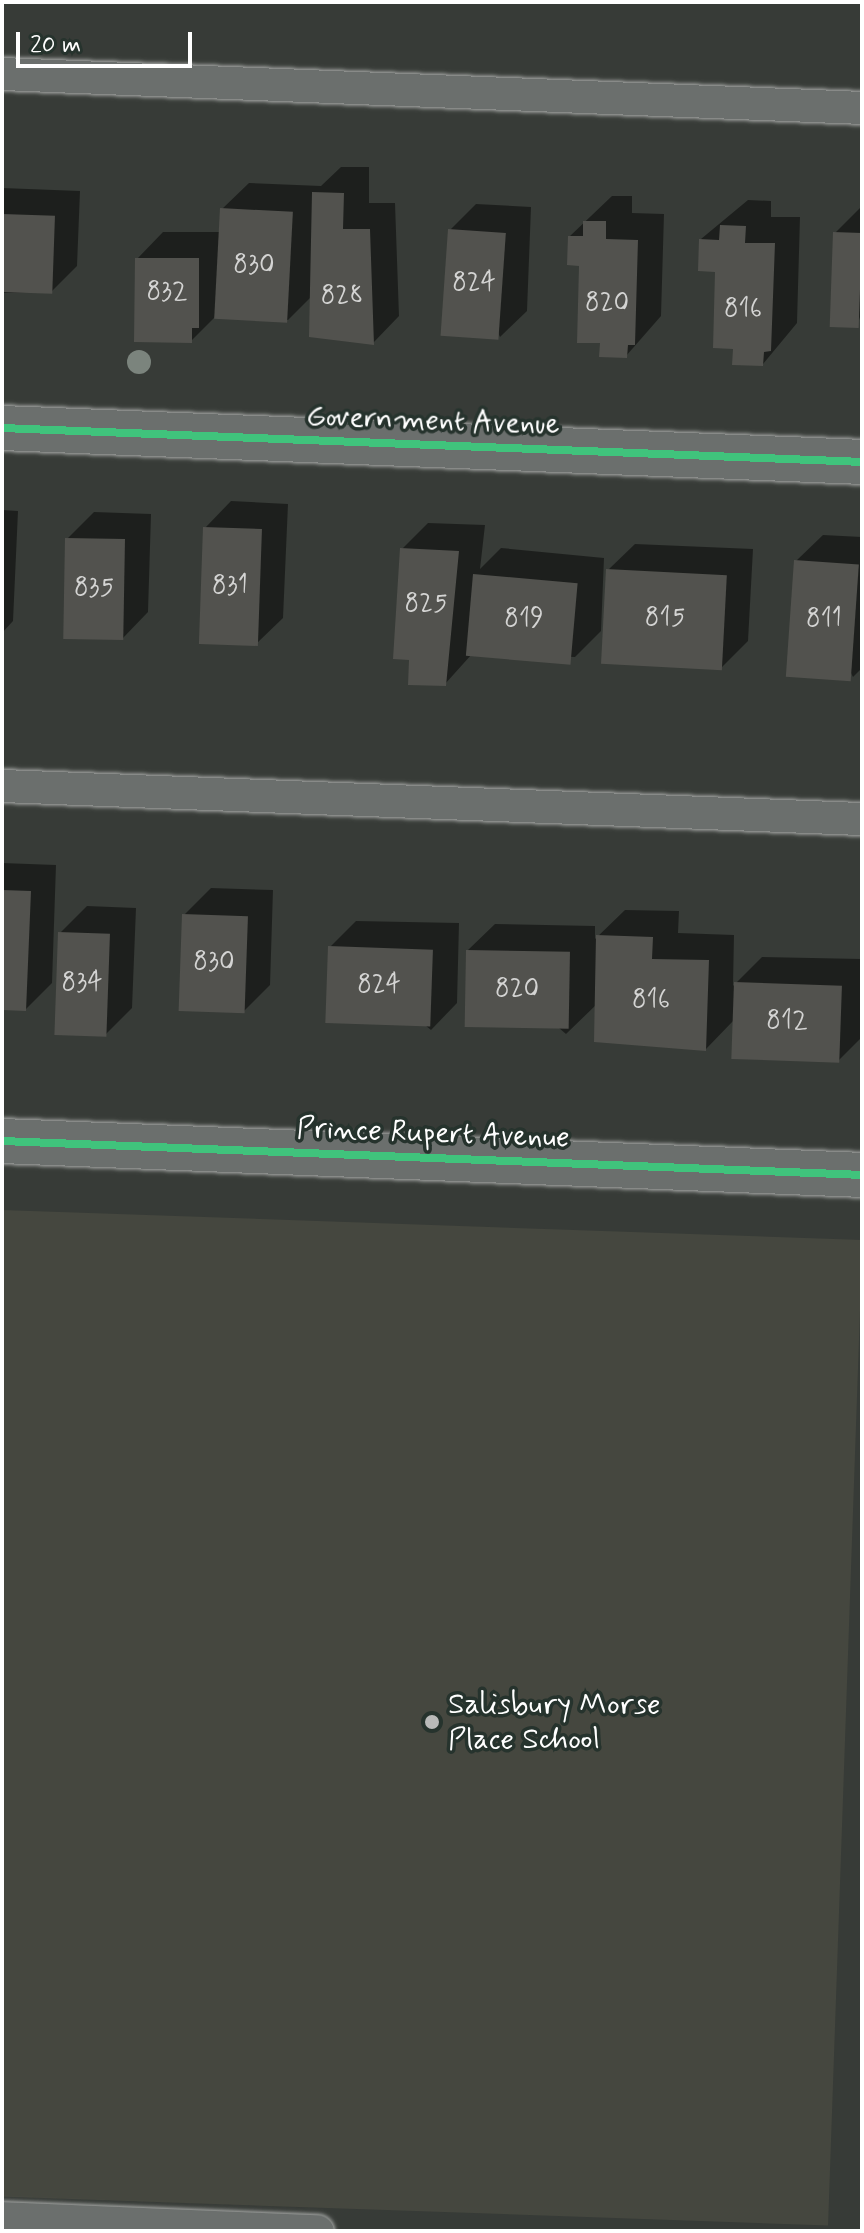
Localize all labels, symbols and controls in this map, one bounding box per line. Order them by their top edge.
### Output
scale bar [20,16,196,66]
text: 20 m [30,30,81,61]
house number: 830 [233,250,275,282]
house number: 824 [452,268,496,300]
house number: 832 [146,277,188,309]
house number: 828 [321,281,363,313]
house number: 820 [585,288,629,320]
house number: 816 [724,294,762,326]
street label: Government Avenue [302,398,564,444]
house number: 831 [212,571,248,603]
house number: 835 [74,573,114,605]
house number: 825 [405,589,447,621]
house number: 815 [645,603,685,635]
house number: 819 [504,604,544,636]
house number: 811 [806,604,842,636]
house number: 830 [193,947,235,979]
house number: 834 [62,968,102,1000]
house number: 824 [357,970,401,1002]
house number: 820 [495,974,539,1006]
house number: 816 [632,985,670,1017]
house number: 812 [766,1006,808,1038]
street label: Prince Rupert Avenue [290,1111,576,1157]
place label: Salisbury Morse Place School [448,1687,656,1758]
marker: Salisbury Morse Place School [423,1713,441,1731]

